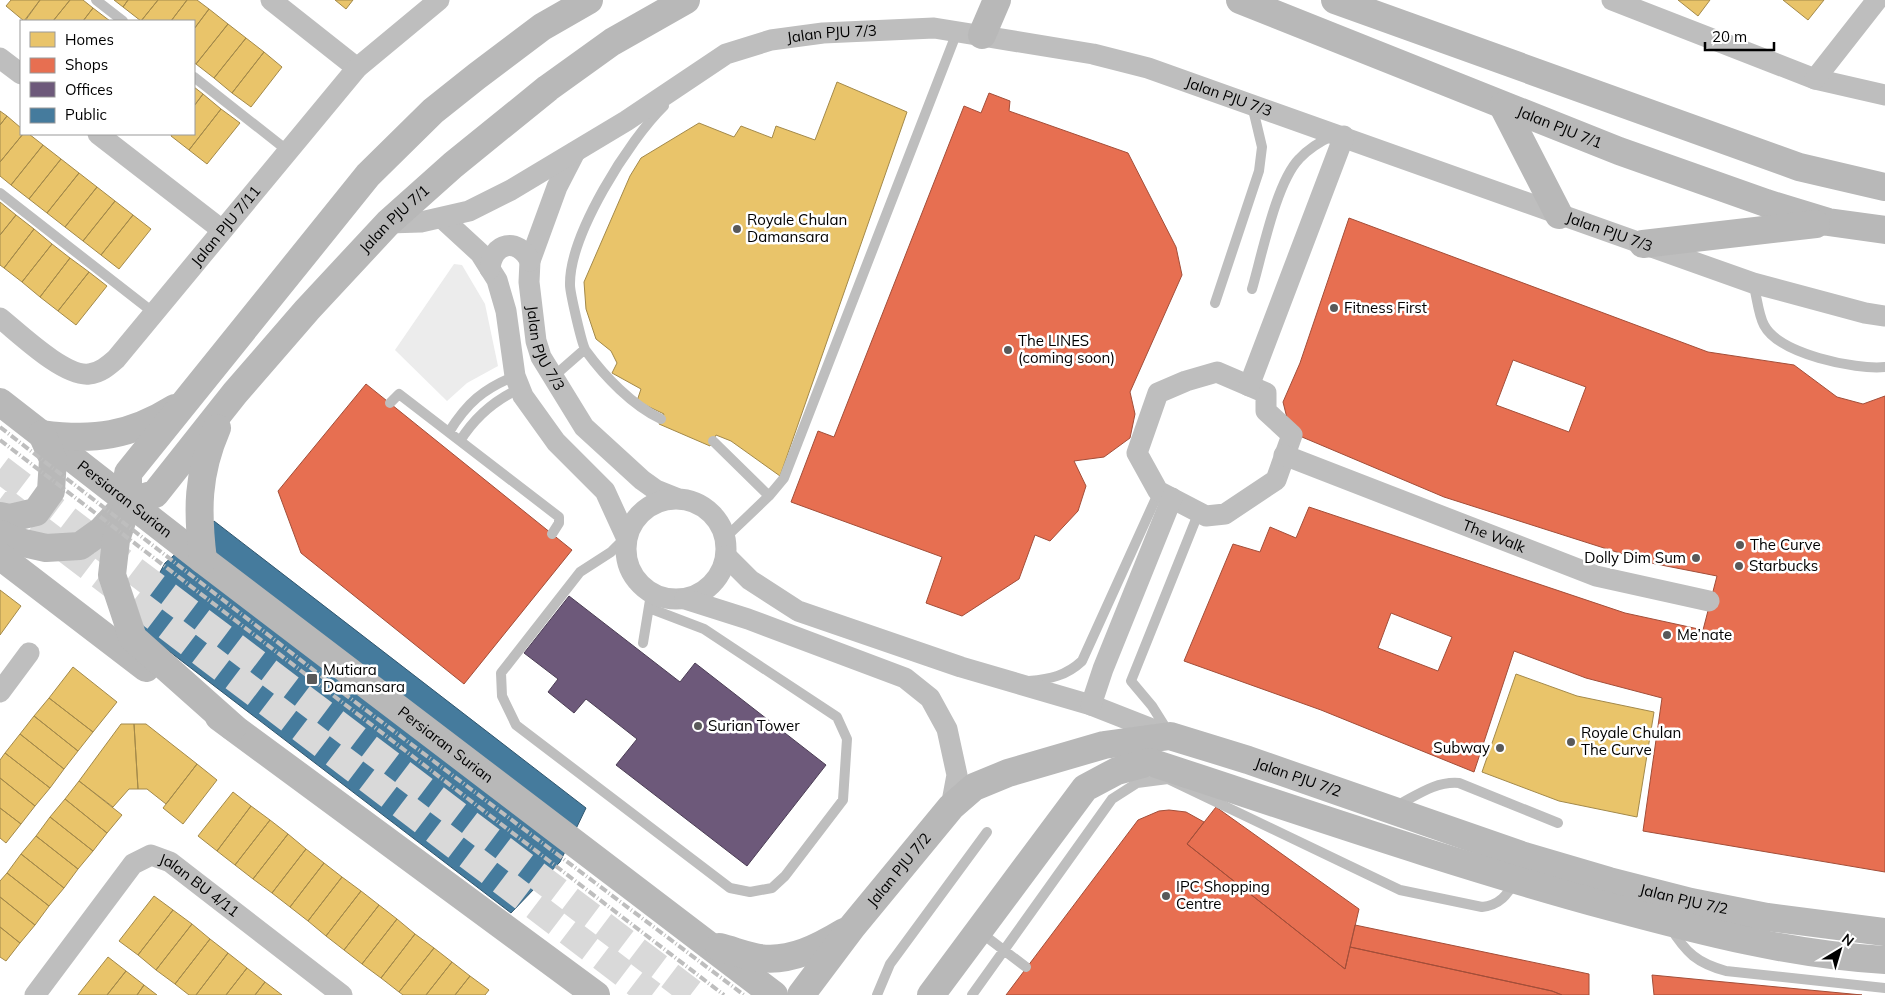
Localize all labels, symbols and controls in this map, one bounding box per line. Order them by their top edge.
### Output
legend [20,20,195,135]
scale bar [1705,20,1774,52]
street label: Jalan PJU 7/3 [786,21,877,47]
text: 20 m [1712,27,1747,46]
text: Homes [65,30,114,49]
text: Shops [65,55,108,74]
street label: Jalan PJU 7/3 [1183,72,1275,120]
text: Offices [65,80,113,99]
street label: Jalan PJU 7/1 [1514,101,1605,152]
text: Public [65,105,107,124]
street label: Jalan PJU 7/11 [187,181,265,270]
street label: Jalan PJU 7/1 [355,181,433,257]
street label: Jalan PJU 7/3 [1564,207,1655,256]
place label: Royale Chulan Damansara [747,210,847,246]
marker: Royale Chulan Damansara [731,223,743,235]
place label: Fitness First [1344,298,1427,317]
marker: Fitness First [1328,302,1340,314]
street label: Jalan PJU 7/3 [523,304,569,394]
place label: The LINES (coming soon) [1018,331,1115,367]
marker: The LINES (coming soon) [1002,344,1014,356]
street label: Persiaran Surian [74,456,176,541]
street label: The Walk [1460,515,1528,557]
place label: The Curve [1750,535,1821,554]
marker: The Curve [1734,539,1746,551]
place label: Dolly Dim Sum [1584,548,1686,567]
marker: Dolly Dim Sum [1690,552,1702,564]
place label: Starbucks [1749,556,1818,575]
marker: Starbucks [1733,560,1745,572]
place label: Me’nate [1677,625,1732,644]
marker: Me’nate [1661,629,1673,641]
place label: Mutiara Damansara [323,660,405,696]
marker: Mutiara Damansara [305,672,319,686]
street label: Persiaran Surian [394,702,497,787]
place label: Surian Tower [708,716,800,735]
marker: Surian Tower [692,720,704,732]
place label: Royale Chulan The Curve [1581,723,1681,759]
marker: Royale Chulan The Curve [1565,736,1577,748]
place label: Subway [1433,738,1490,757]
marker: Subway [1494,742,1506,754]
street label: Jalan PJU 7/2 [1252,753,1344,801]
street label: Jalan PJU 7/2 [863,829,935,910]
street label: Jalan BU 4/11 [157,849,243,921]
place label: IPC Shopping Centre [1176,877,1270,913]
street label: Jalan PJU 7/2 [1638,879,1730,918]
marker: IPC Shopping Centre [1160,890,1172,902]
north arrow [1815,925,1865,975]
text: N [1838,929,1858,950]

